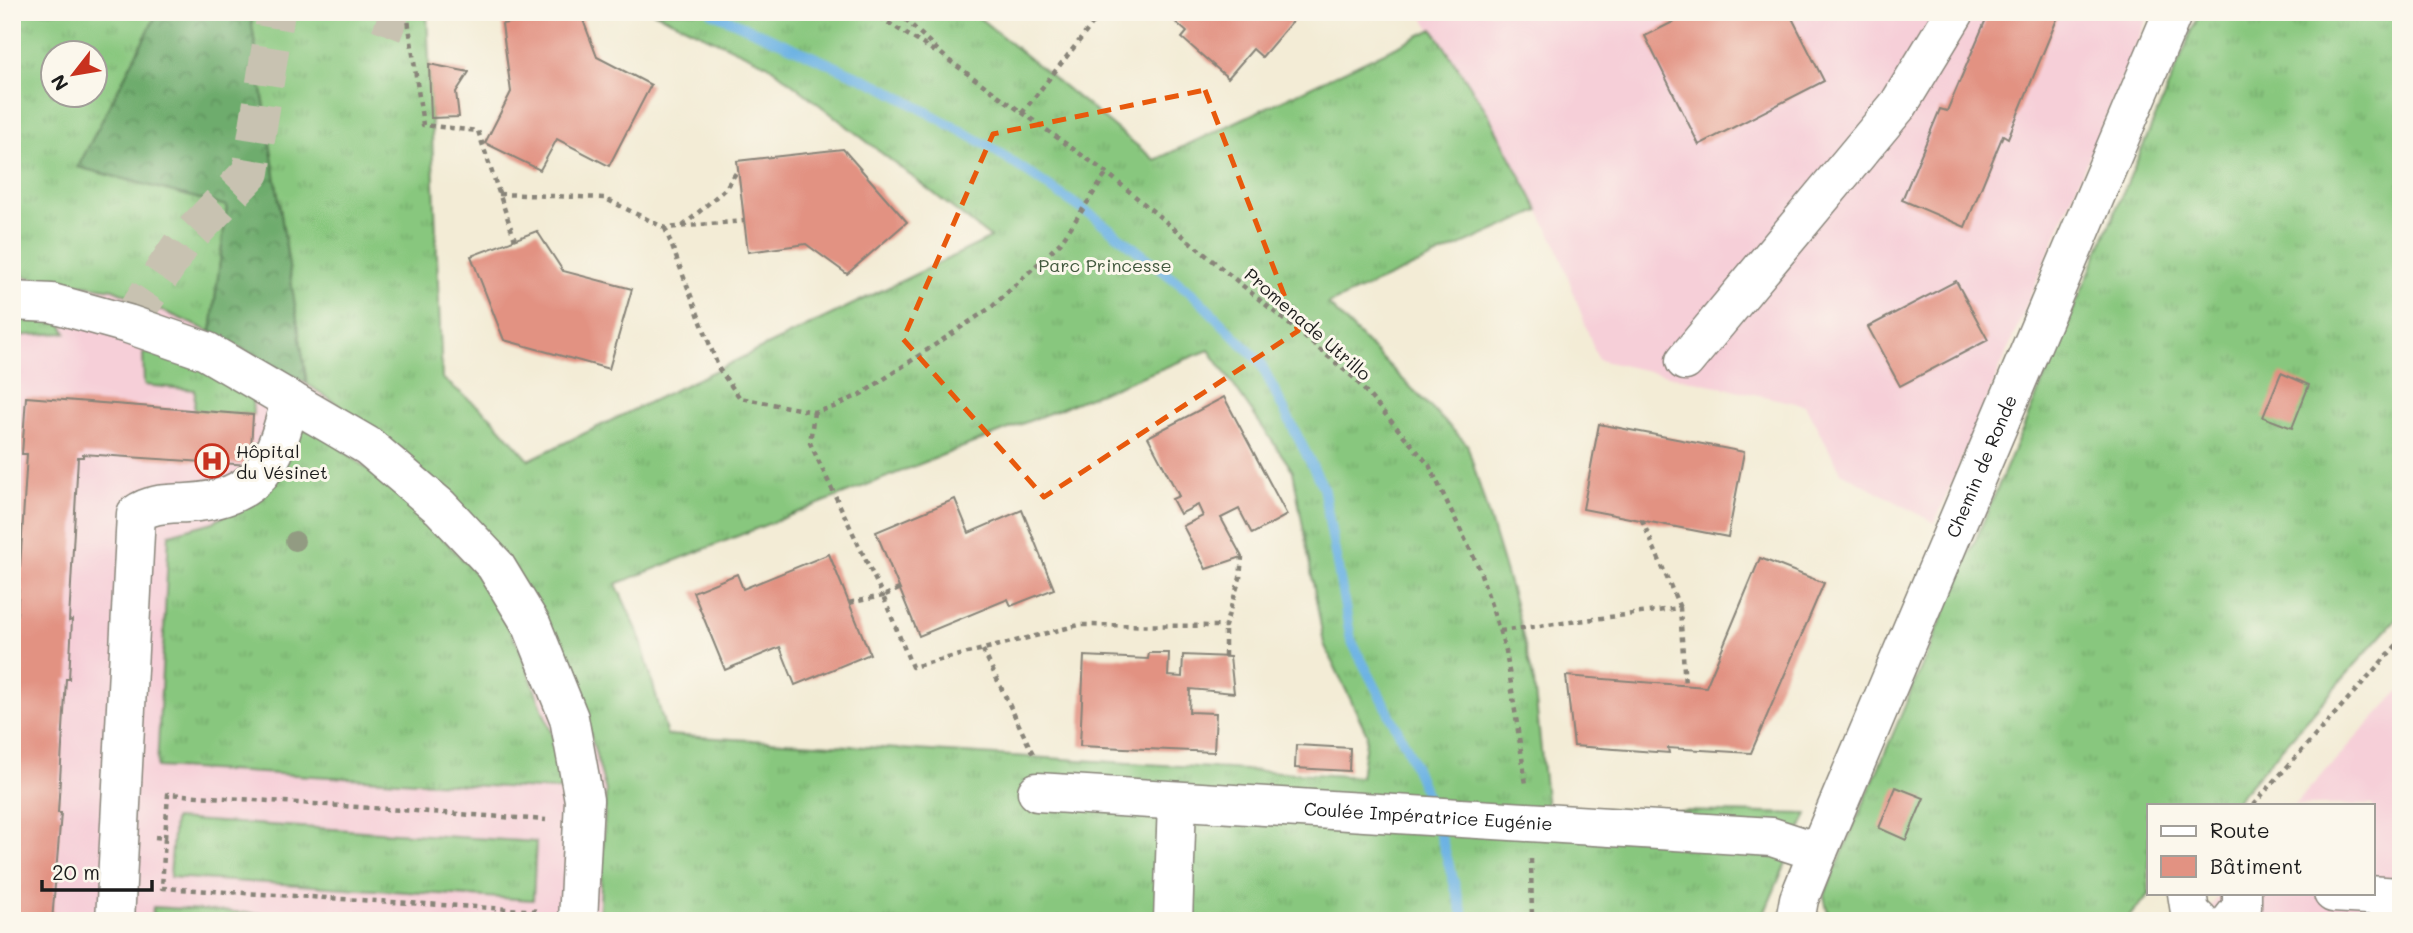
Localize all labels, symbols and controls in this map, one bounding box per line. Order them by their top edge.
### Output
north arrow [38,38,108,108]
text: N [45,70,73,96]
park label: Parc Princesse [1038,253,1172,277]
street label: Promenade Utrillo [1240,262,1376,386]
street label: Chemin de Ronde [1940,391,2022,541]
place label: Hôpital du Vésinet [236,439,328,484]
hospital icon: Hôpital du Vésinet [193,442,231,480]
street label: Coulée Impératrice Eugénie [1303,796,1553,836]
legend [2147,804,2374,894]
text: Route [2210,816,2270,843]
scale bar [42,849,152,893]
text: Bâtiment [2210,852,2302,879]
text: 20 m [52,858,100,885]

